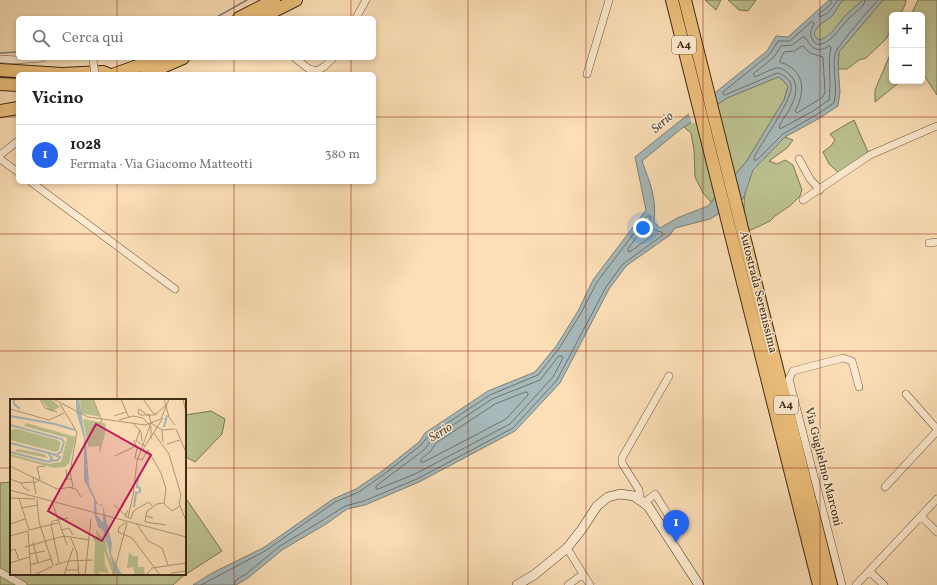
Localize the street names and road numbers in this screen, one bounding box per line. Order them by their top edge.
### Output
road number: A4 [672,36,696,54]
street label: Autostrada Serenissima [735,229,781,355]
road number: A4 [774,396,798,414]
street label: Via Guglielmo Marconi [800,406,846,528]

